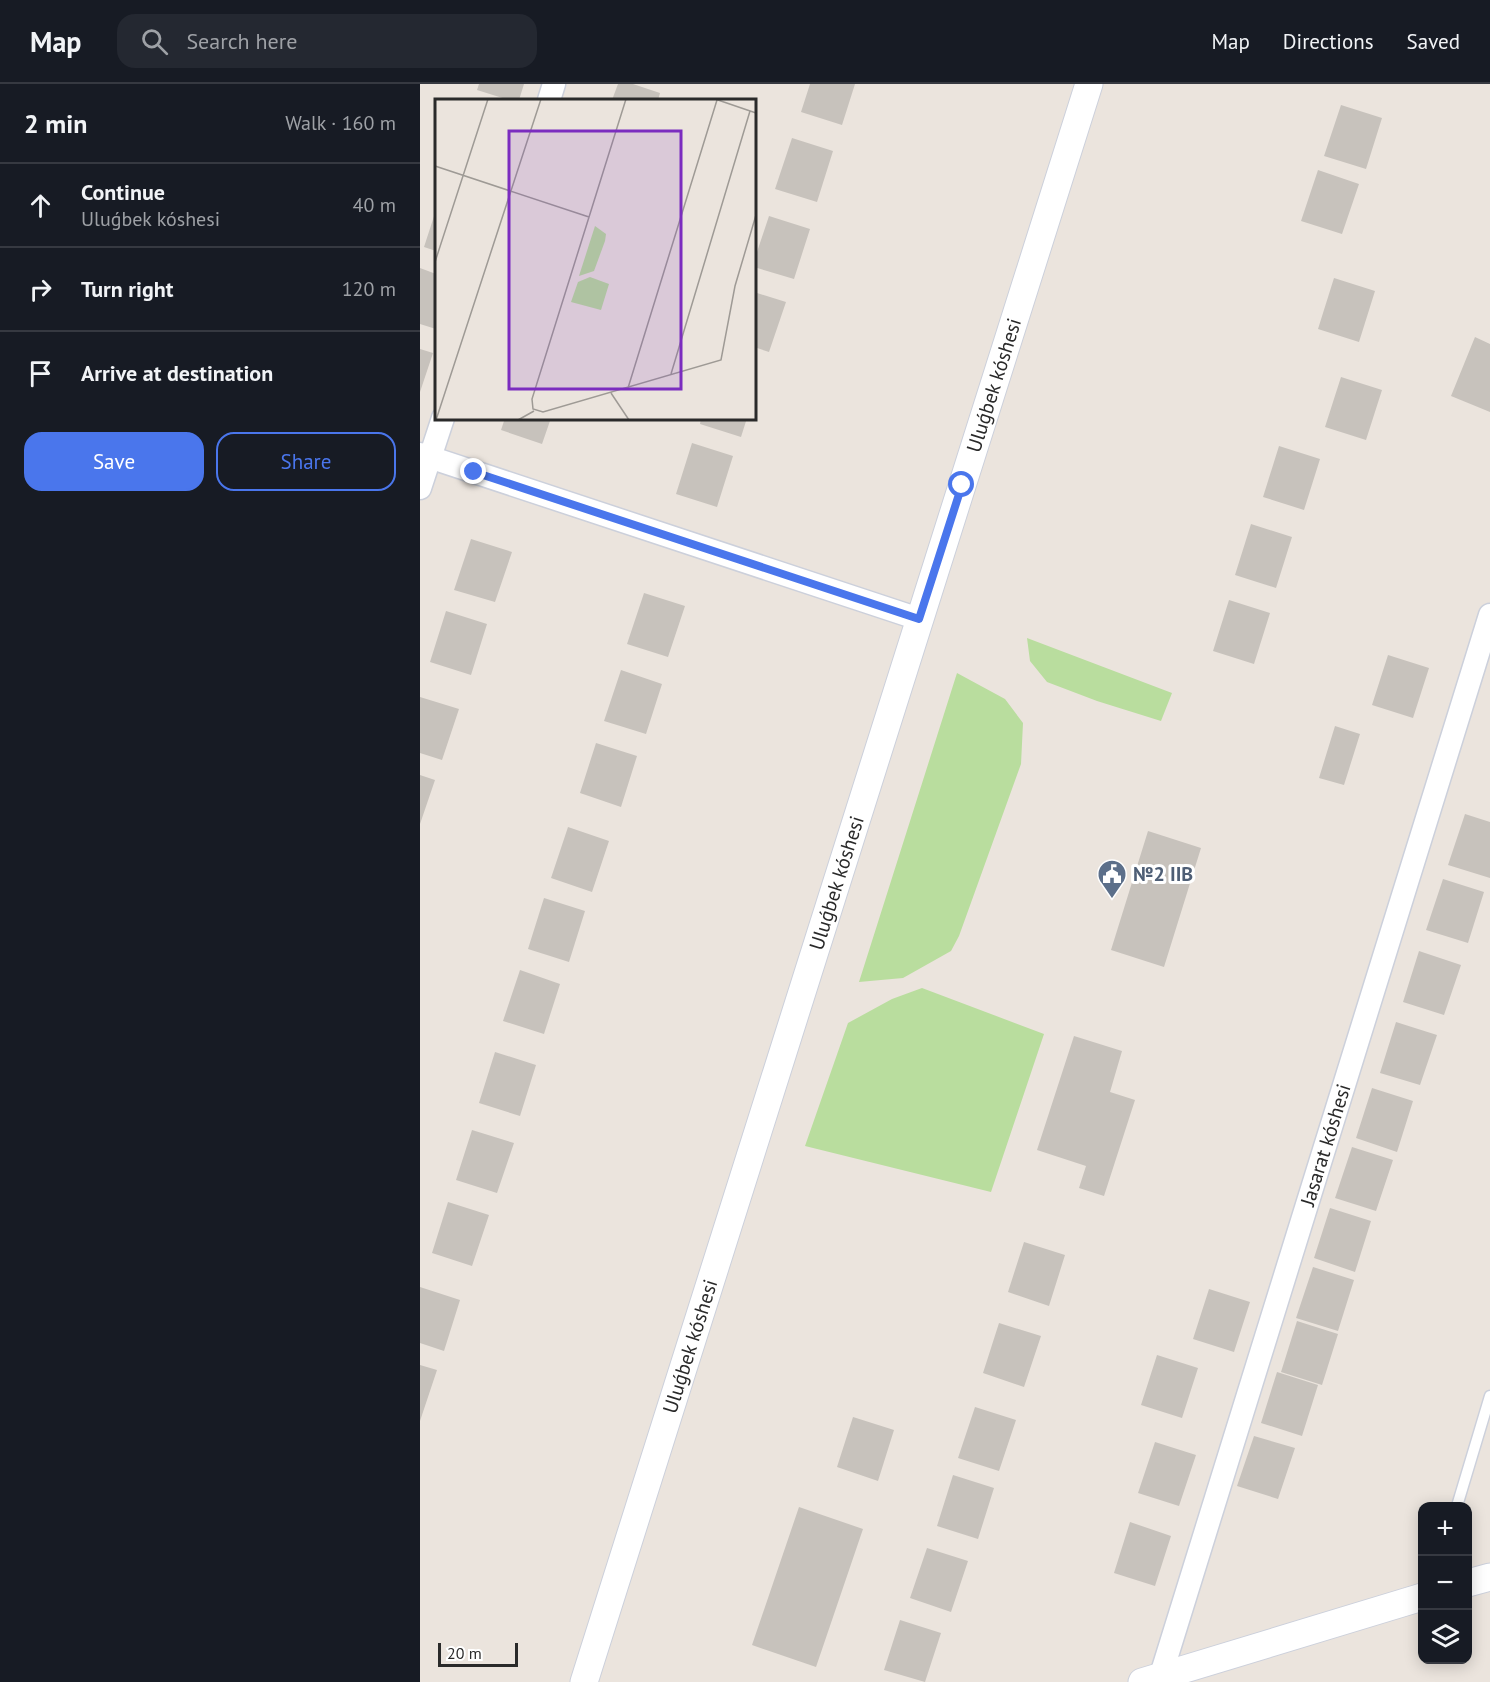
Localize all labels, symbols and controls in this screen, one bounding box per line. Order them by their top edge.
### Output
search box [117,14,537,68]
text: Map [30,23,81,60]
icon: search [138,25,171,58]
text: Search here [186,27,297,55]
text: Map [1211,28,1250,55]
text: Directions [1283,28,1374,55]
text: Saved [1407,28,1460,55]
inset map [435,99,756,420]
text: 2 min [24,107,87,140]
text: Walk · 160 m [285,110,396,136]
text: Continue [81,178,165,206]
icon: ahead [24,189,57,222]
text: 40 m [353,192,396,218]
text: Uluǵbek kóshesi [81,206,220,232]
icon: right [24,273,57,306]
text: Turn right [81,275,173,303]
text: 120 m [342,276,396,302]
street label: Uluǵbek kóshesi [960,315,1027,455]
icon: arrive [24,357,57,390]
text: Arrive at destination [81,359,273,387]
button: Save [24,432,204,491]
button: Share [216,432,396,491]
route end [460,458,486,484]
route start [948,471,974,497]
street label: Uluǵbek kóshesi [803,813,870,953]
public building icon: №2 IIB [1096,858,1128,900]
place label: №2 IIB [1133,861,1193,887]
street label: Jasarat kóshesi [1294,1081,1357,1210]
street label: Uluǵbek kóshesi [657,1276,723,1417]
map controls [1418,1502,1472,1664]
button: + [1418,1502,1472,1556]
button: − [1418,1556,1472,1610]
button: layers [1418,1610,1472,1664]
scale bar [438,1640,518,1668]
text: 20 m [447,1643,482,1663]

